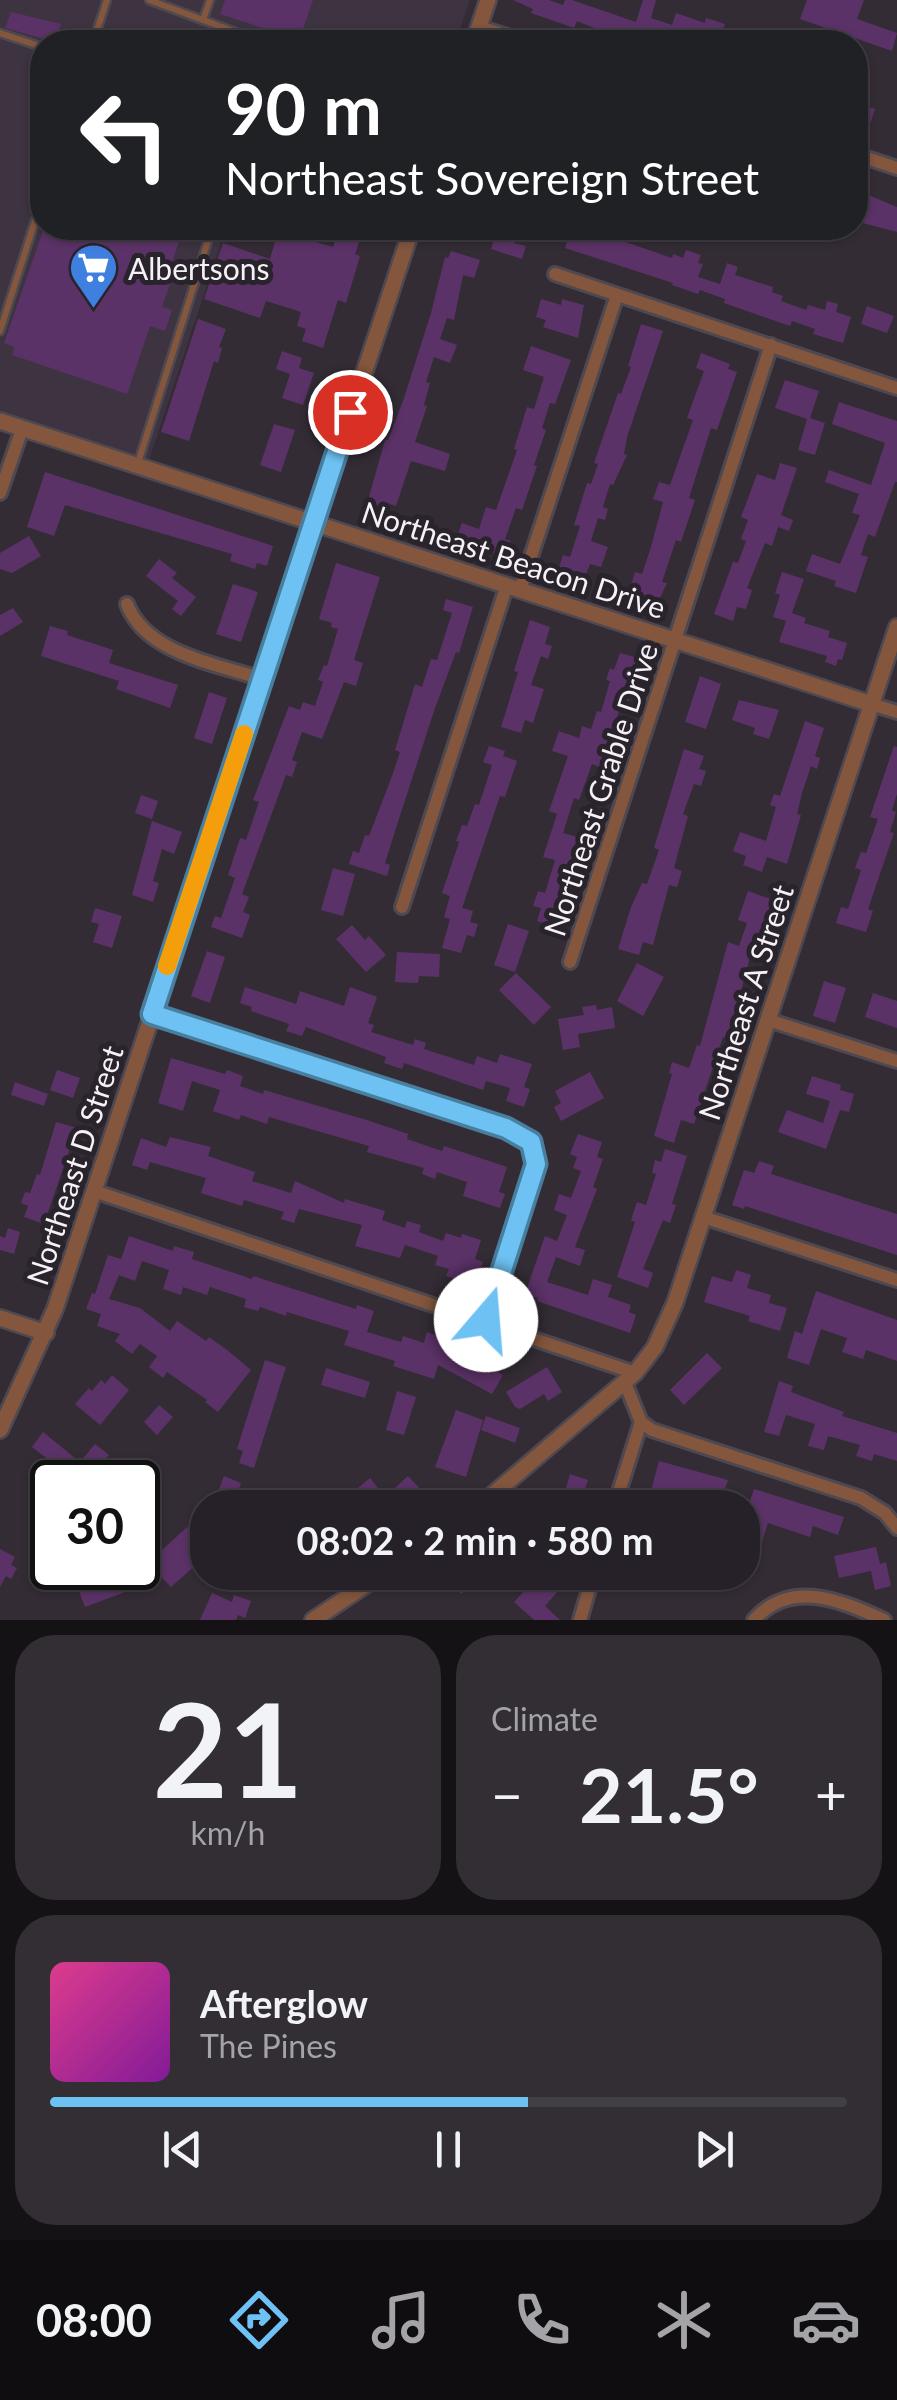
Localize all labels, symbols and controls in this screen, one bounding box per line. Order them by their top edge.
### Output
text: 90 m [225,66,382,150]
icon: left [60,70,190,200]
text: Northeast Sovereign Street [225,151,759,205]
supermarket icon: Albertsons [67,242,119,310]
place label: Albertsons [128,250,269,286]
pin [308,370,393,455]
icon: arrive [323,385,378,440]
street label: Northeast Beacon Drive [358,493,670,625]
street label: Northeast Grable Drive [536,638,664,940]
street label: Northeast A Street [690,880,800,1124]
street label: Northeast D Street [18,1041,130,1289]
position arrow [434,1268,538,1372]
speed limit sign: 30 [30,1460,160,1590]
text: 08:02 · 2 min · 580 m [296,1517,654,1563]
text: 21 [153,1670,303,1826]
text: Climate [491,1699,598,1738]
text: 21.5° [579,1749,759,1839]
text: − [491,1761,523,1827]
text: + [815,1761,847,1827]
text: km/h [191,1813,265,1852]
text: Afterglow [200,1980,368,2026]
text: The Pines [200,2026,337,2065]
icon: previous [155,2122,210,2177]
icon: pause [421,2122,476,2177]
icon: next [687,2122,742,2177]
icon: directions [224,2285,294,2355]
icon: music [366,2285,436,2355]
icon: phone [507,2285,577,2355]
icon: climate [649,2285,719,2355]
icon: car [791,2285,861,2355]
text: 08:00 [36,2293,152,2347]

